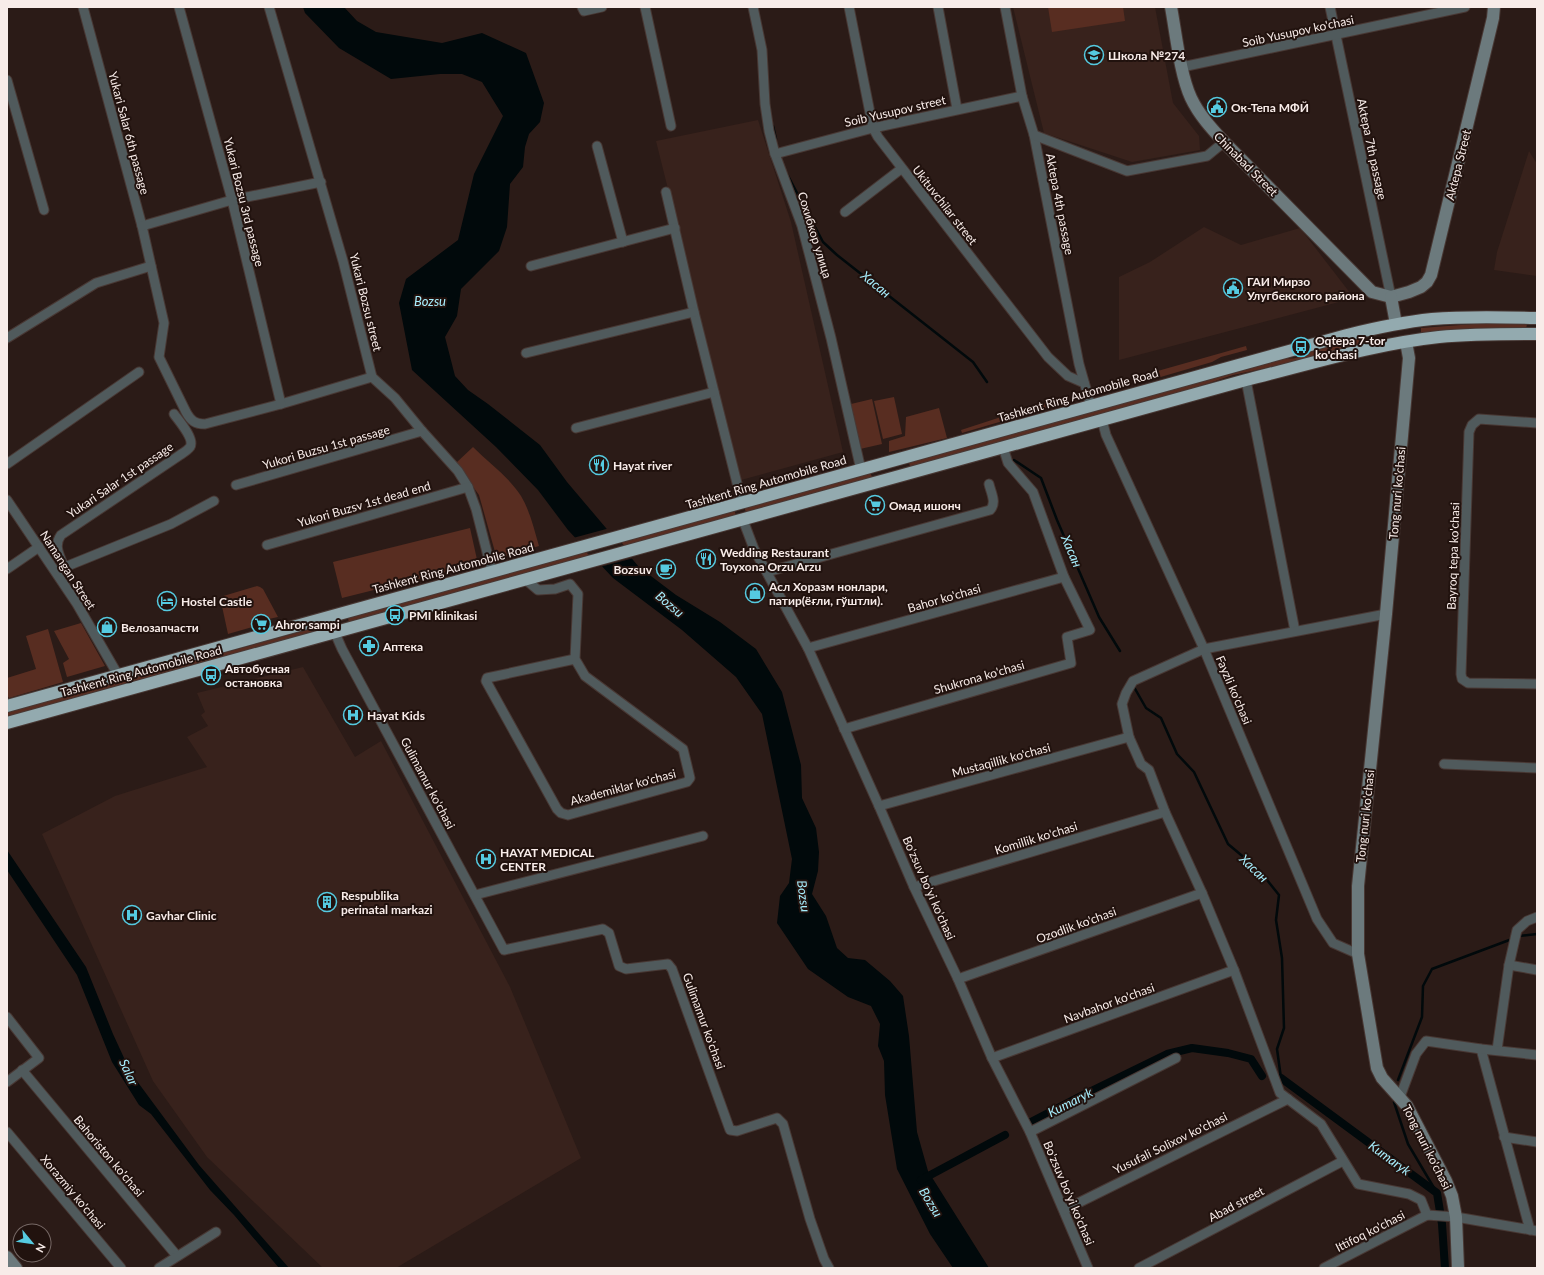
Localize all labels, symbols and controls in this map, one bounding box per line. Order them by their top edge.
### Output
street label: Soib Yusupov ko'chasi [1241,12,1355,50]
school or university icon: Школа №274 [1083,44,1105,66]
place label: Школа №274 [1108,48,1185,63]
street label: Yukari Salar 6th passage [105,70,153,196]
street label: Soib Yusupov street [843,92,948,130]
public building icon: Ок-Тепа МФЙ [1206,96,1228,118]
street label: Aktepa 7th passage [1354,97,1390,201]
place label: Ок-Тепа МФЙ [1231,100,1309,115]
street label: Aktepa Street [1442,128,1474,202]
street label: Chinabad Street [1211,129,1282,200]
street label: Yukari Bozsu 3rd passage [221,136,267,268]
street label: Aktepa 4th passage [1043,152,1077,256]
street label: Ukituvchilar street [909,162,981,248]
street label: Сохибкор улица [795,190,835,280]
street label: Yukari Bozsu street [347,251,386,353]
water label: Хасан [857,267,894,301]
place label: ГАИ Мирзо Улугбекского района [1246,274,1365,303]
public building icon: ГАИ Мирзо Улугбекского района [1222,277,1244,299]
water label: Bozsu [414,293,446,309]
place label: Oqtepa 7-tor ko'chasi [1315,333,1386,362]
bus stop icon: Oqtepa 7-tor ko'chasi [1290,336,1312,358]
street label: Tashkent Ring Automobile Road [996,365,1160,425]
street label: Yukori Buzsu 1st passage [261,422,391,472]
street label: Yukari Salar 1st passage [64,439,176,521]
street label: Tong nuri ko'chasi [1385,446,1409,540]
street label: Tashkent Ring Automobile Road [684,452,848,512]
restaurant icon: Hayat river [588,454,610,476]
place label: Hayat river [613,458,673,473]
street label: Yukori Buzsv 1st dead end [296,478,432,530]
supermarket icon: Омад ишонч [864,494,886,516]
place label: Омад ишонч [889,498,961,513]
street label: Bayroq tepa ko'chasi [1444,502,1462,610]
street label: Namangan Street [37,528,99,613]
water label: Хасан [1058,531,1086,570]
street label: Tashkent Ring Automobile Road [371,539,535,597]
place label: Wedding Restaurant Toyxona Orzu Arzu [720,545,829,574]
restaurant icon: Wedding Restaurant Toyxona Orzu Arzu [695,548,717,570]
cafe icon: Bozsuv [655,558,677,580]
place label: Bozsuv [614,562,653,577]
place label: Асл Хоразм нонлари, патир(ёғли, гўштли). [768,579,888,608]
street label: Bahor ko'chasi [906,580,982,616]
shop icon: Асл Хоразм нонлари, патир(ёғли, гўштли). [744,582,766,604]
water label: Bozsu [653,588,687,620]
hotel icon: Hostel Castle [156,590,178,612]
place label: Hostel Castle [181,594,253,609]
bus stop icon: PMI klinikasi [384,604,406,626]
place label: PMI klinikasi [409,608,477,623]
supermarket icon: Ahror sampi [250,613,272,635]
shop icon: Велозапчасти [96,616,118,638]
place label: Ahror sampi [274,617,340,632]
place label: Велозапчасти [121,620,199,635]
pharmacy icon: Аптека [358,635,380,657]
place label: Аптека [382,639,423,654]
street label: Tashkent Ring Automobile Road [59,642,223,700]
street label: Fayzli ko'chasi [1213,653,1255,727]
street label: Shukrona ko'chasi [932,657,1026,697]
place label: Автобусная остановка [224,661,290,690]
bus stop icon: Автобусная остановка [200,664,222,686]
hospital icon: Hayat Kids [342,704,364,726]
place label: Hayat Kids [367,708,425,723]
street label: Gulimamur ko'chasi [398,735,459,831]
street label: Mustaqillik ko'chasi [950,740,1052,780]
street label: Akademiklar ko'chasi [568,766,678,808]
street label: Tong nuri ko'chasi [1353,769,1377,863]
street label: Komillik ko'chasi [993,818,1079,858]
street label: Bo'zsuv bo'yi ko'chasi [899,834,959,942]
place label: HAYAT MEDICAL CENTER [500,845,595,874]
hospital icon: HAYAT MEDICAL CENTER [475,848,497,870]
water label: Хасан [1236,850,1272,886]
water label: Bozsu [794,879,814,913]
place label: Respublika perinatal markazi [341,888,433,917]
building icon: Respublika perinatal markazi [316,891,338,913]
hospital icon: Gavhar Clinic [121,904,143,926]
street label: Ozodlik ko'chasi [1034,904,1118,946]
place label: Gavhar Clinic [146,908,217,923]
street label: Gulimamur ko'chasi [680,971,728,1071]
street label: Navbahor ko'chasi [1062,980,1156,1026]
water label: Salar [116,1056,142,1088]
water label: Kumaryk [1045,1084,1096,1120]
street label: Tong nuri ko'chasi [1399,1102,1455,1192]
street label: Yusufali Solixov ko'chasi [1110,1109,1230,1177]
street label: Bahoriston ko'chasi [71,1112,147,1200]
water label: Kumaryk [1366,1137,1415,1179]
street label: Bo'zsuv bo'yi ko'chasi [1040,1139,1098,1247]
street label: Xorazmiy ko'chasi [38,1152,109,1232]
street label: Abad street [1205,1183,1267,1225]
water label: Bozsu [916,1184,946,1220]
street label: Ittifoq ko'chasi [1333,1207,1407,1255]
north arrow [12,1223,52,1263]
text: N [33,1241,49,1255]

